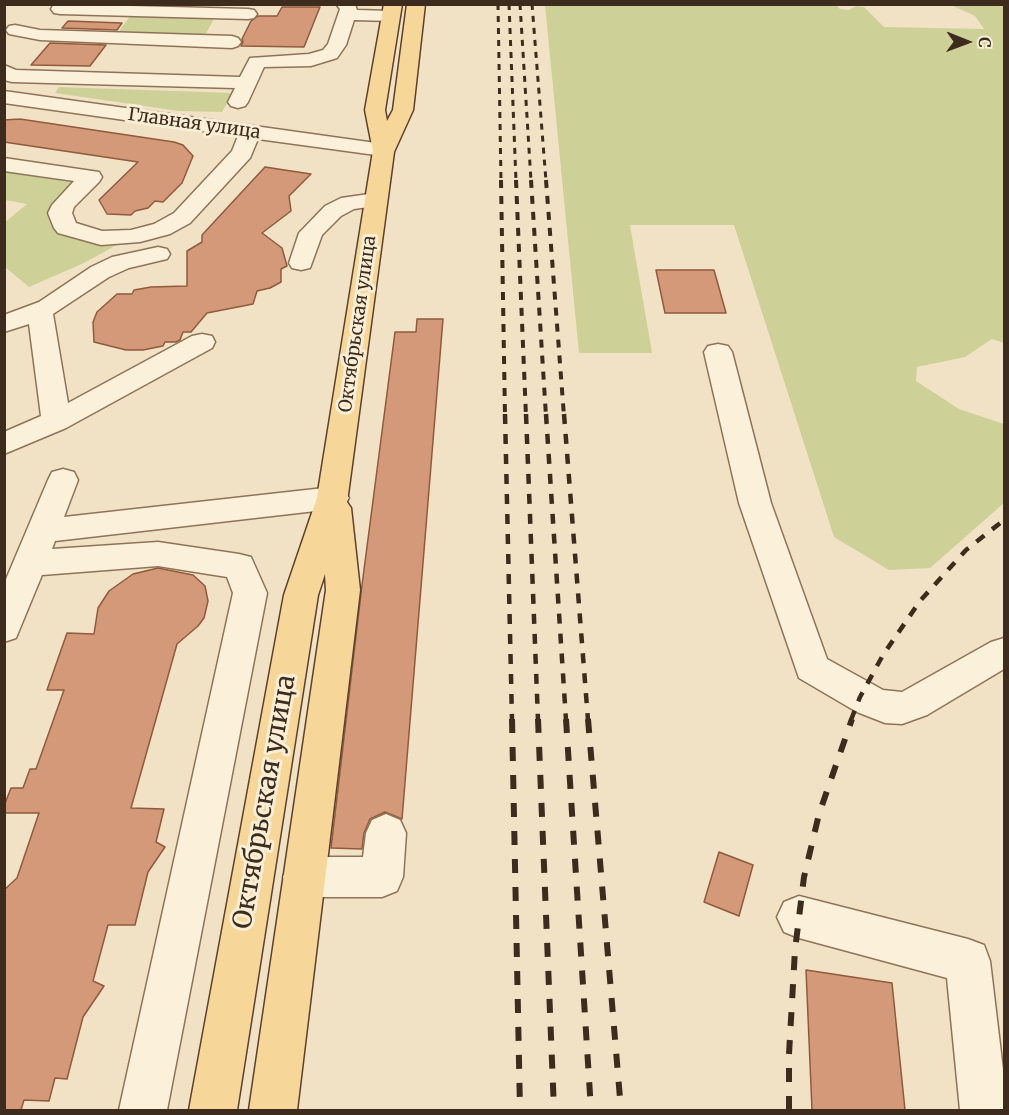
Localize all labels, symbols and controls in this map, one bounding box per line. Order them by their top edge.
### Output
north arrow [937,12,997,72]
text: С [975,37,995,48]
street label: Главная улица [126,104,262,144]
street label: Октябрьская улица [335,234,381,414]
street label: Октябрьская улица [227,672,303,932]

